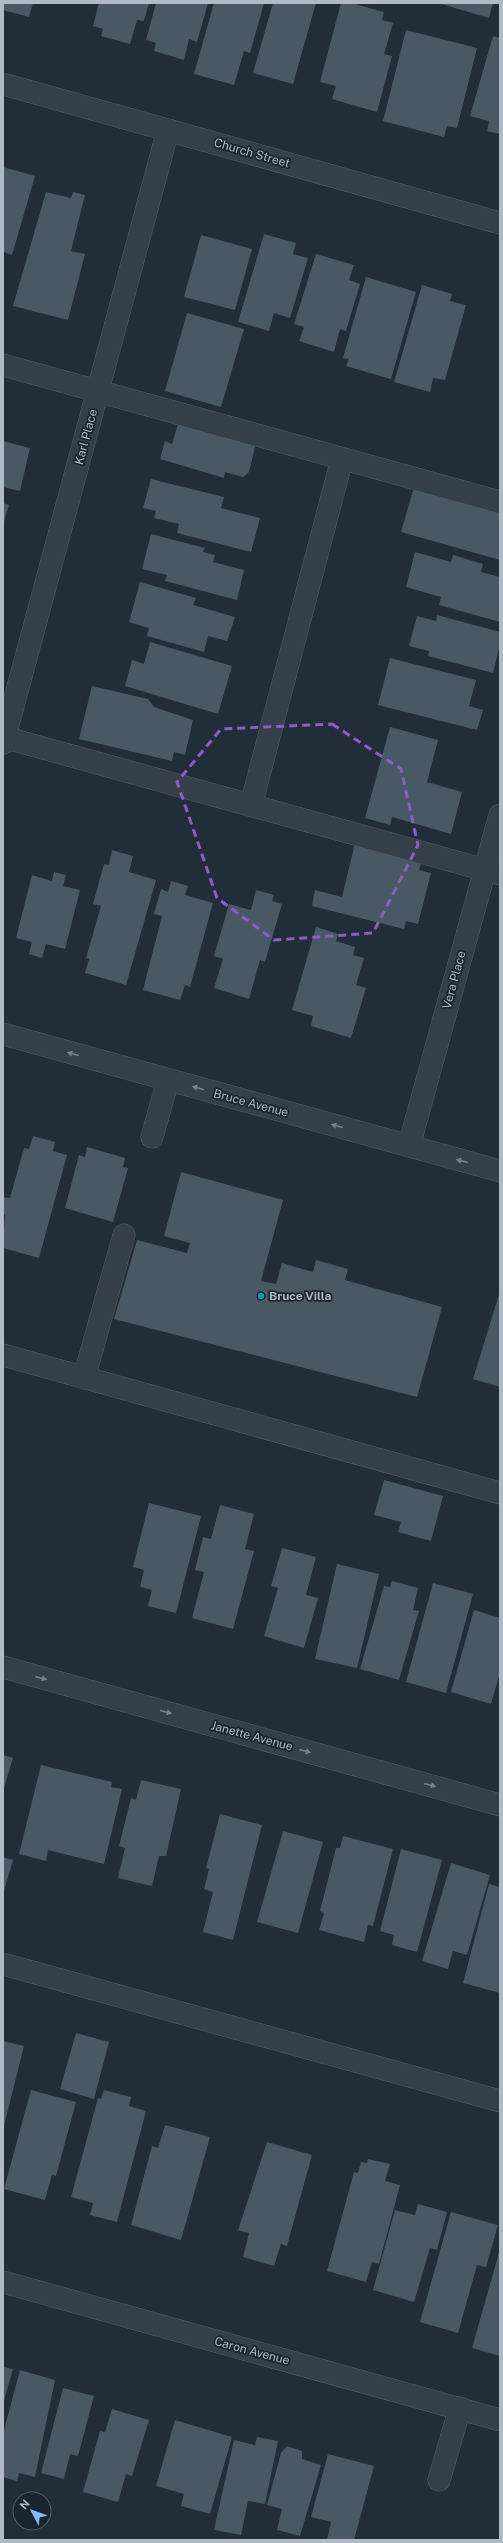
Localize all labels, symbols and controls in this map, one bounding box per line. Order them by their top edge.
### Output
street label: Church Street [213,135,292,171]
street label: Karl Place [72,407,100,466]
street label: Vera Place [440,949,469,1011]
one-way arrow [67,1050,79,1056]
one-way arrow [192,1085,204,1091]
street label: Bruce Avenue [212,1086,290,1120]
one-way arrow [331,1123,343,1129]
one-way arrow [456,1157,469,1163]
place label: Bruce Villa [269,1289,332,1303]
marker: Bruce Villa [256,1291,266,1301]
one-way arrow [34,1675,47,1681]
one-way arrow [160,1709,172,1715]
street label: Janette Avenue [210,1718,295,1754]
one-way arrow [298,1748,311,1754]
one-way arrow [424,1782,436,1788]
street label: Caron Avenue [213,2334,291,2368]
north arrow [12,2491,52,2531]
text: N [17,2497,32,2512]

